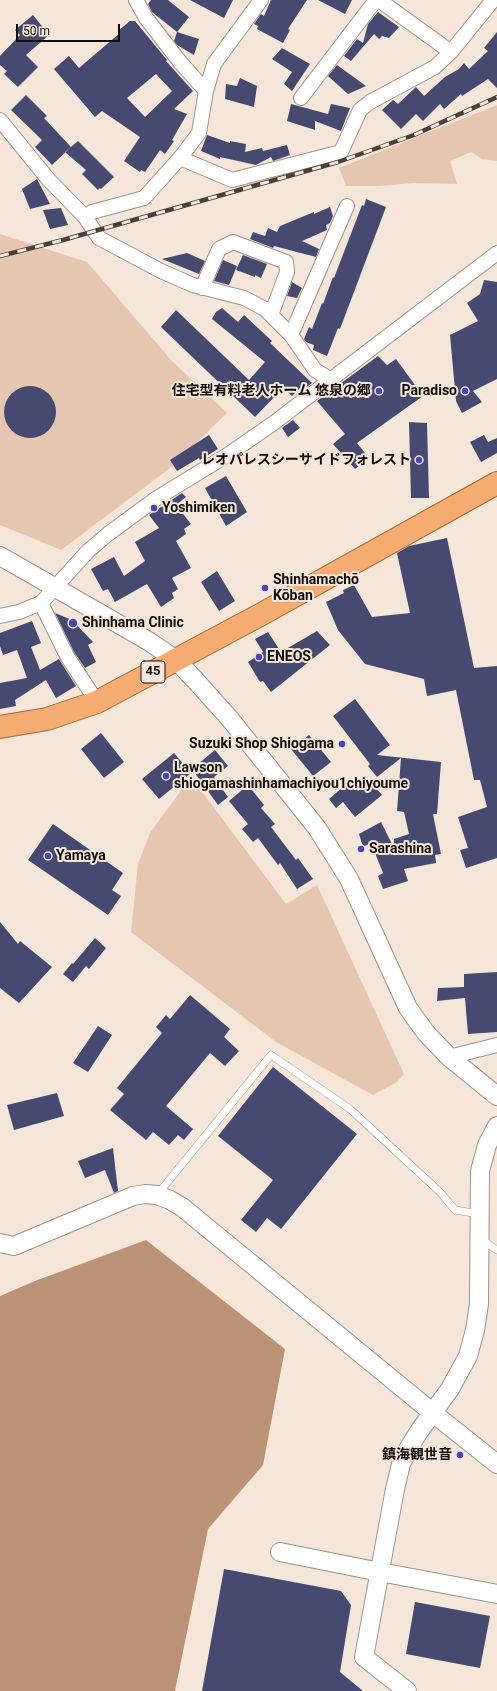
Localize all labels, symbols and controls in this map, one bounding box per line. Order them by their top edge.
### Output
scale bar [18,16,122,42]
text: 50 m [23,24,50,38]
place label: 住宅型有料老人ホーム 悠泉の郷 [172,383,371,399]
place label: Paradiso [401,383,457,399]
marker: 住宅型有料老人ホーム 悠泉の郷 [374,386,384,396]
marker: Paradiso [460,386,470,396]
place label: レオパレスシーサイドフォレスト [201,452,411,468]
marker: レオパレスシーサイドフォレスト [414,455,424,465]
place label: Yoshimiken [162,500,235,516]
marker: Yoshimiken [149,503,159,513]
place label: Shinhamachō Kōban [273,572,359,604]
marker: Shinhamachō Kōban [260,583,270,593]
place label: Shinhama Clinic [82,615,184,631]
marker: Shinhama Clinic [67,617,79,629]
place label: ENEOS [267,649,311,665]
marker: ENEOS [254,652,264,662]
road number: 45 [141,661,165,683]
place label: Suzuki Shop Shiogama [189,736,334,752]
marker: Suzuki Shop Shiogama [337,739,347,749]
place label: Lawson shiogamashinhamachiyou1chiyoume [174,760,408,792]
marker: Lawson shiogamashinhamachiyou1chiyoume [161,771,171,781]
place label: Sarashina [369,841,432,857]
marker: Sarashina [356,844,366,854]
place label: Yamaya [56,848,106,864]
marker: Yamaya [43,851,53,861]
place label: 鎮海観世音 [382,1447,452,1463]
marker: 鎮海観世音 [455,1450,465,1460]

